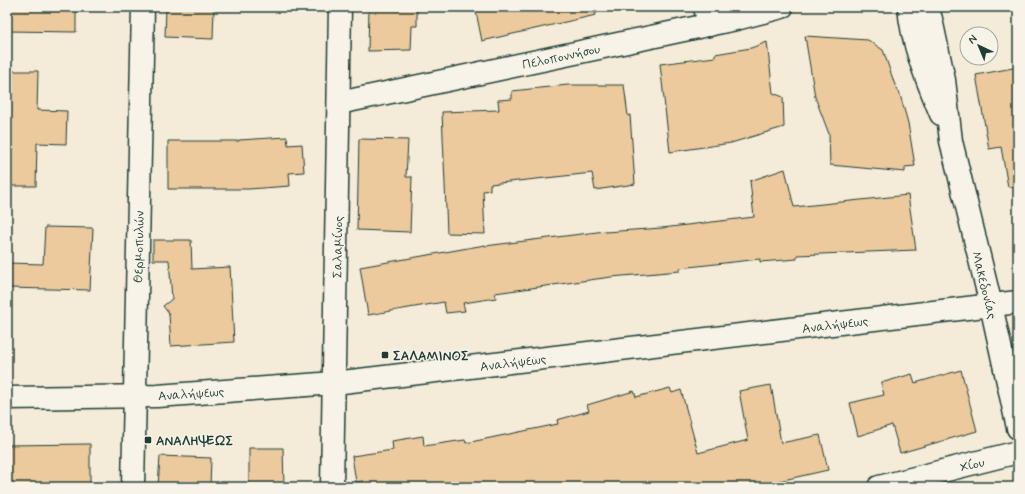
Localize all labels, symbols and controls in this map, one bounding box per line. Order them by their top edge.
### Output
north arrow [959,26,999,66]
text: N [965,32,980,47]
street label: Πελοποννήσου [521,41,602,74]
street label: Θερμοπυλών [130,210,149,283]
street label: Σαλαμίνος [329,216,348,278]
street label: Μακεδονίας [967,250,1000,321]
street label: Αναλήψεως [801,313,870,338]
place label: ΣΑΛΑΜΙΝΟΣ [393,348,469,365]
marker: ΣΑΛΑΜΙΝΟΣ [380,350,390,360]
street label: Αναλήψεως [479,351,548,376]
street label: Αναλήψεως [157,384,225,405]
place label: ΑΝΑΛΗΨΕΩΣ [156,433,233,450]
marker: ΑΝΑΛΗΨΕΩΣ [143,435,153,445]
street label: Χίου [958,454,986,477]

